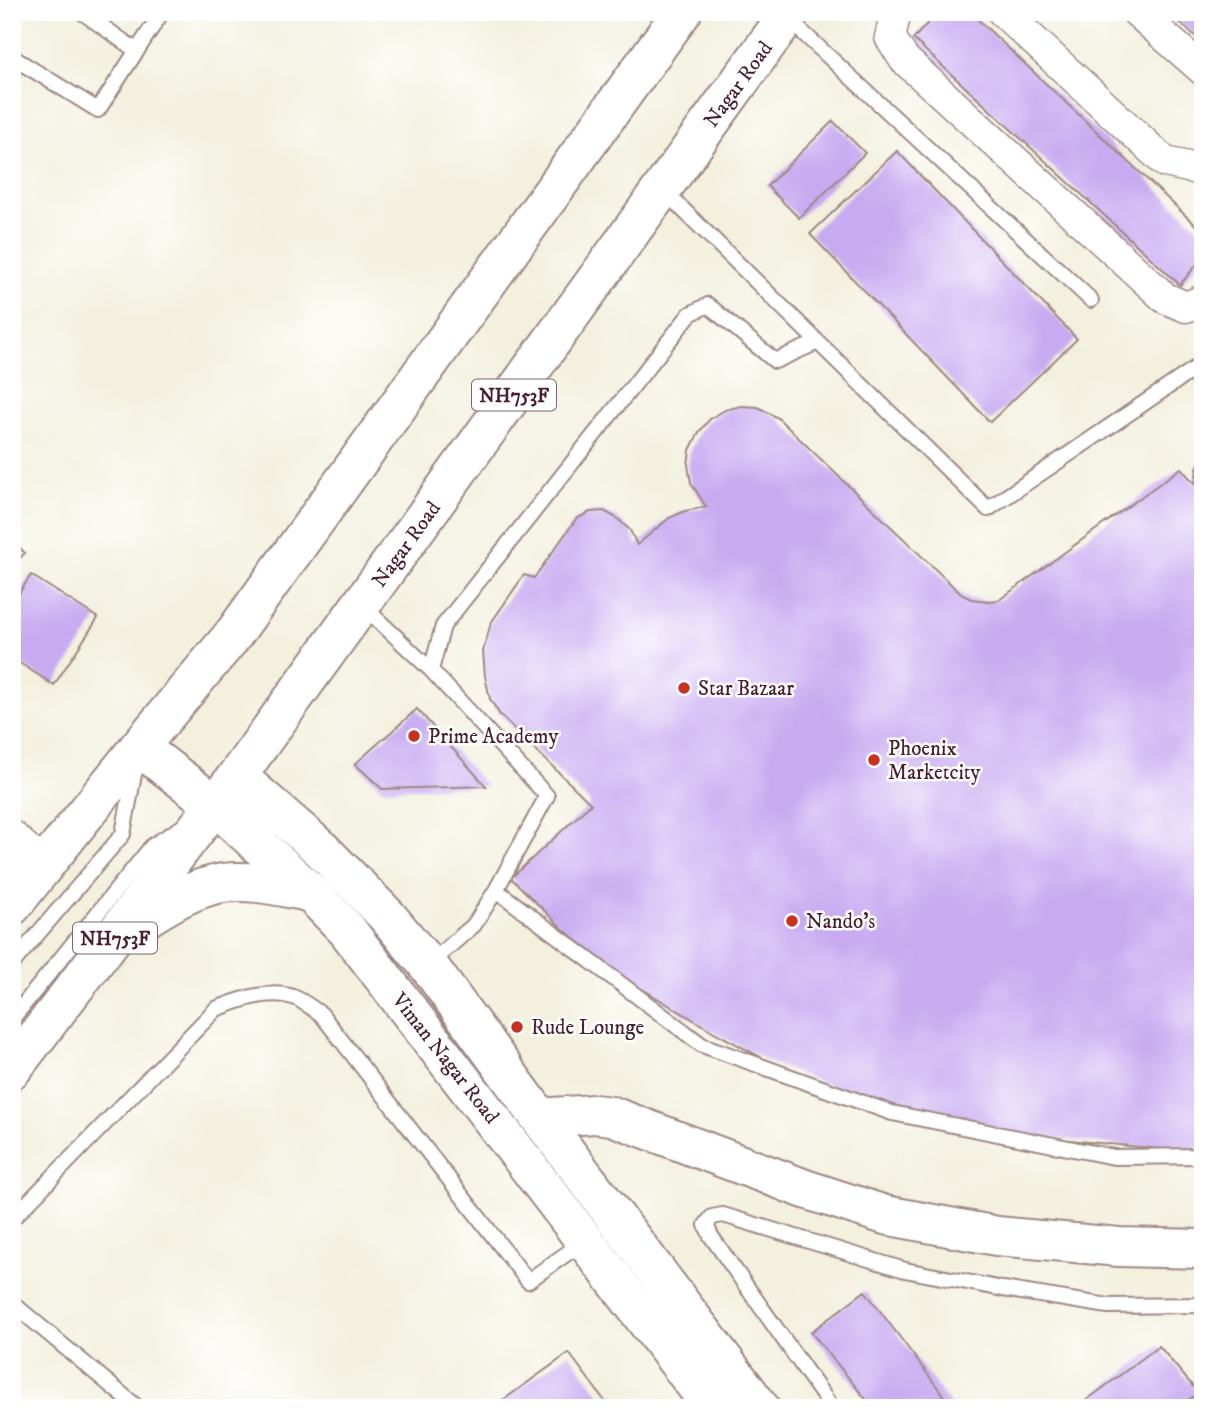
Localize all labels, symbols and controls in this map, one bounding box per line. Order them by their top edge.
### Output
street label: Nagar Road [699,36,779,133]
road number: NH753F [472,380,556,410]
street label: Nagar Road [367,496,447,593]
place label: Star Bazaar [698,676,794,702]
marker: Star Bazaar [676,680,692,696]
place label: Prime Academy [428,724,559,750]
marker: Prime Academy [406,728,422,744]
place label: Phoenix Marketcity [888,736,982,786]
marker: Phoenix Marketcity [866,752,882,768]
place label: Nando's [806,909,875,935]
marker: Nando's [784,913,800,929]
road number: NH753F [73,922,157,954]
street label: Viman Nagar Road [385,987,505,1130]
place label: Rude Lounge [531,1015,644,1041]
marker: Rude Lounge [509,1019,525,1035]

